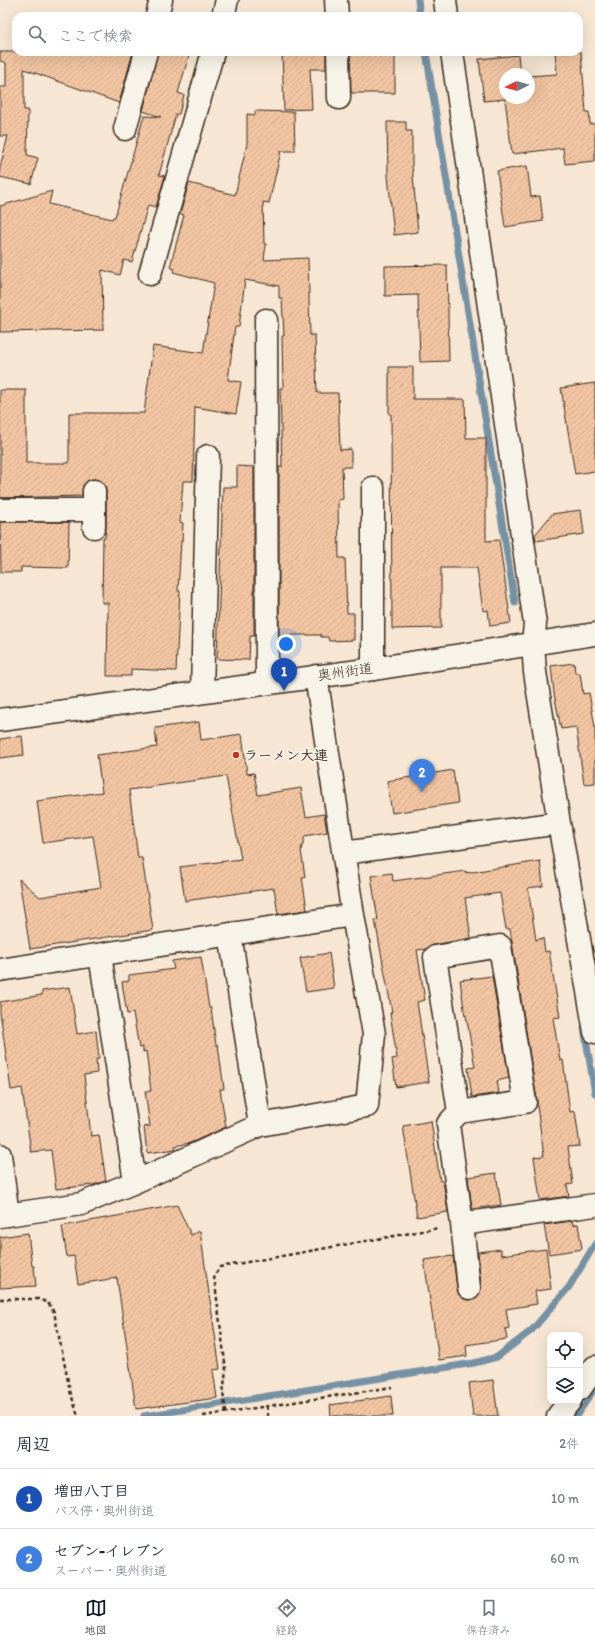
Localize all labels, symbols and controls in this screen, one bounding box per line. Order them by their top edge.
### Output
search box [12,12,583,56]
icon: search [26,23,48,45]
text: ここで検索 [58,27,133,45]
north arrow [499,68,535,104]
your location [276,634,296,654]
pin: 1 [271,658,297,691]
street label: 奥州街道 [316,660,374,684]
place label: ラーメン大連 [244,747,328,764]
marker: ラーメン大連 [231,750,241,760]
pin: 2 [409,759,435,792]
map controls [547,1332,583,1404]
button: locate [547,1332,583,1368]
button: layers [547,1368,583,1404]
text: 周辺 [16,1434,50,1454]
text: 2件 [559,1436,579,1451]
text: 増田八丁目 [54,1482,129,1500]
text: 1 [26,1491,32,1506]
text: 10 m [551,1491,579,1506]
text: バス停 · 奥州街道 [54,1503,154,1518]
text: セブン-イレブン [54,1542,165,1560]
text: 2 [26,1551,32,1566]
text: 60 m [550,1551,579,1566]
text: スーパー · 奥州街道 [54,1563,166,1578]
tab: 地図 [85,1597,107,1637]
tab: 経路 [276,1597,298,1637]
tab: 保存済み [467,1597,511,1637]

